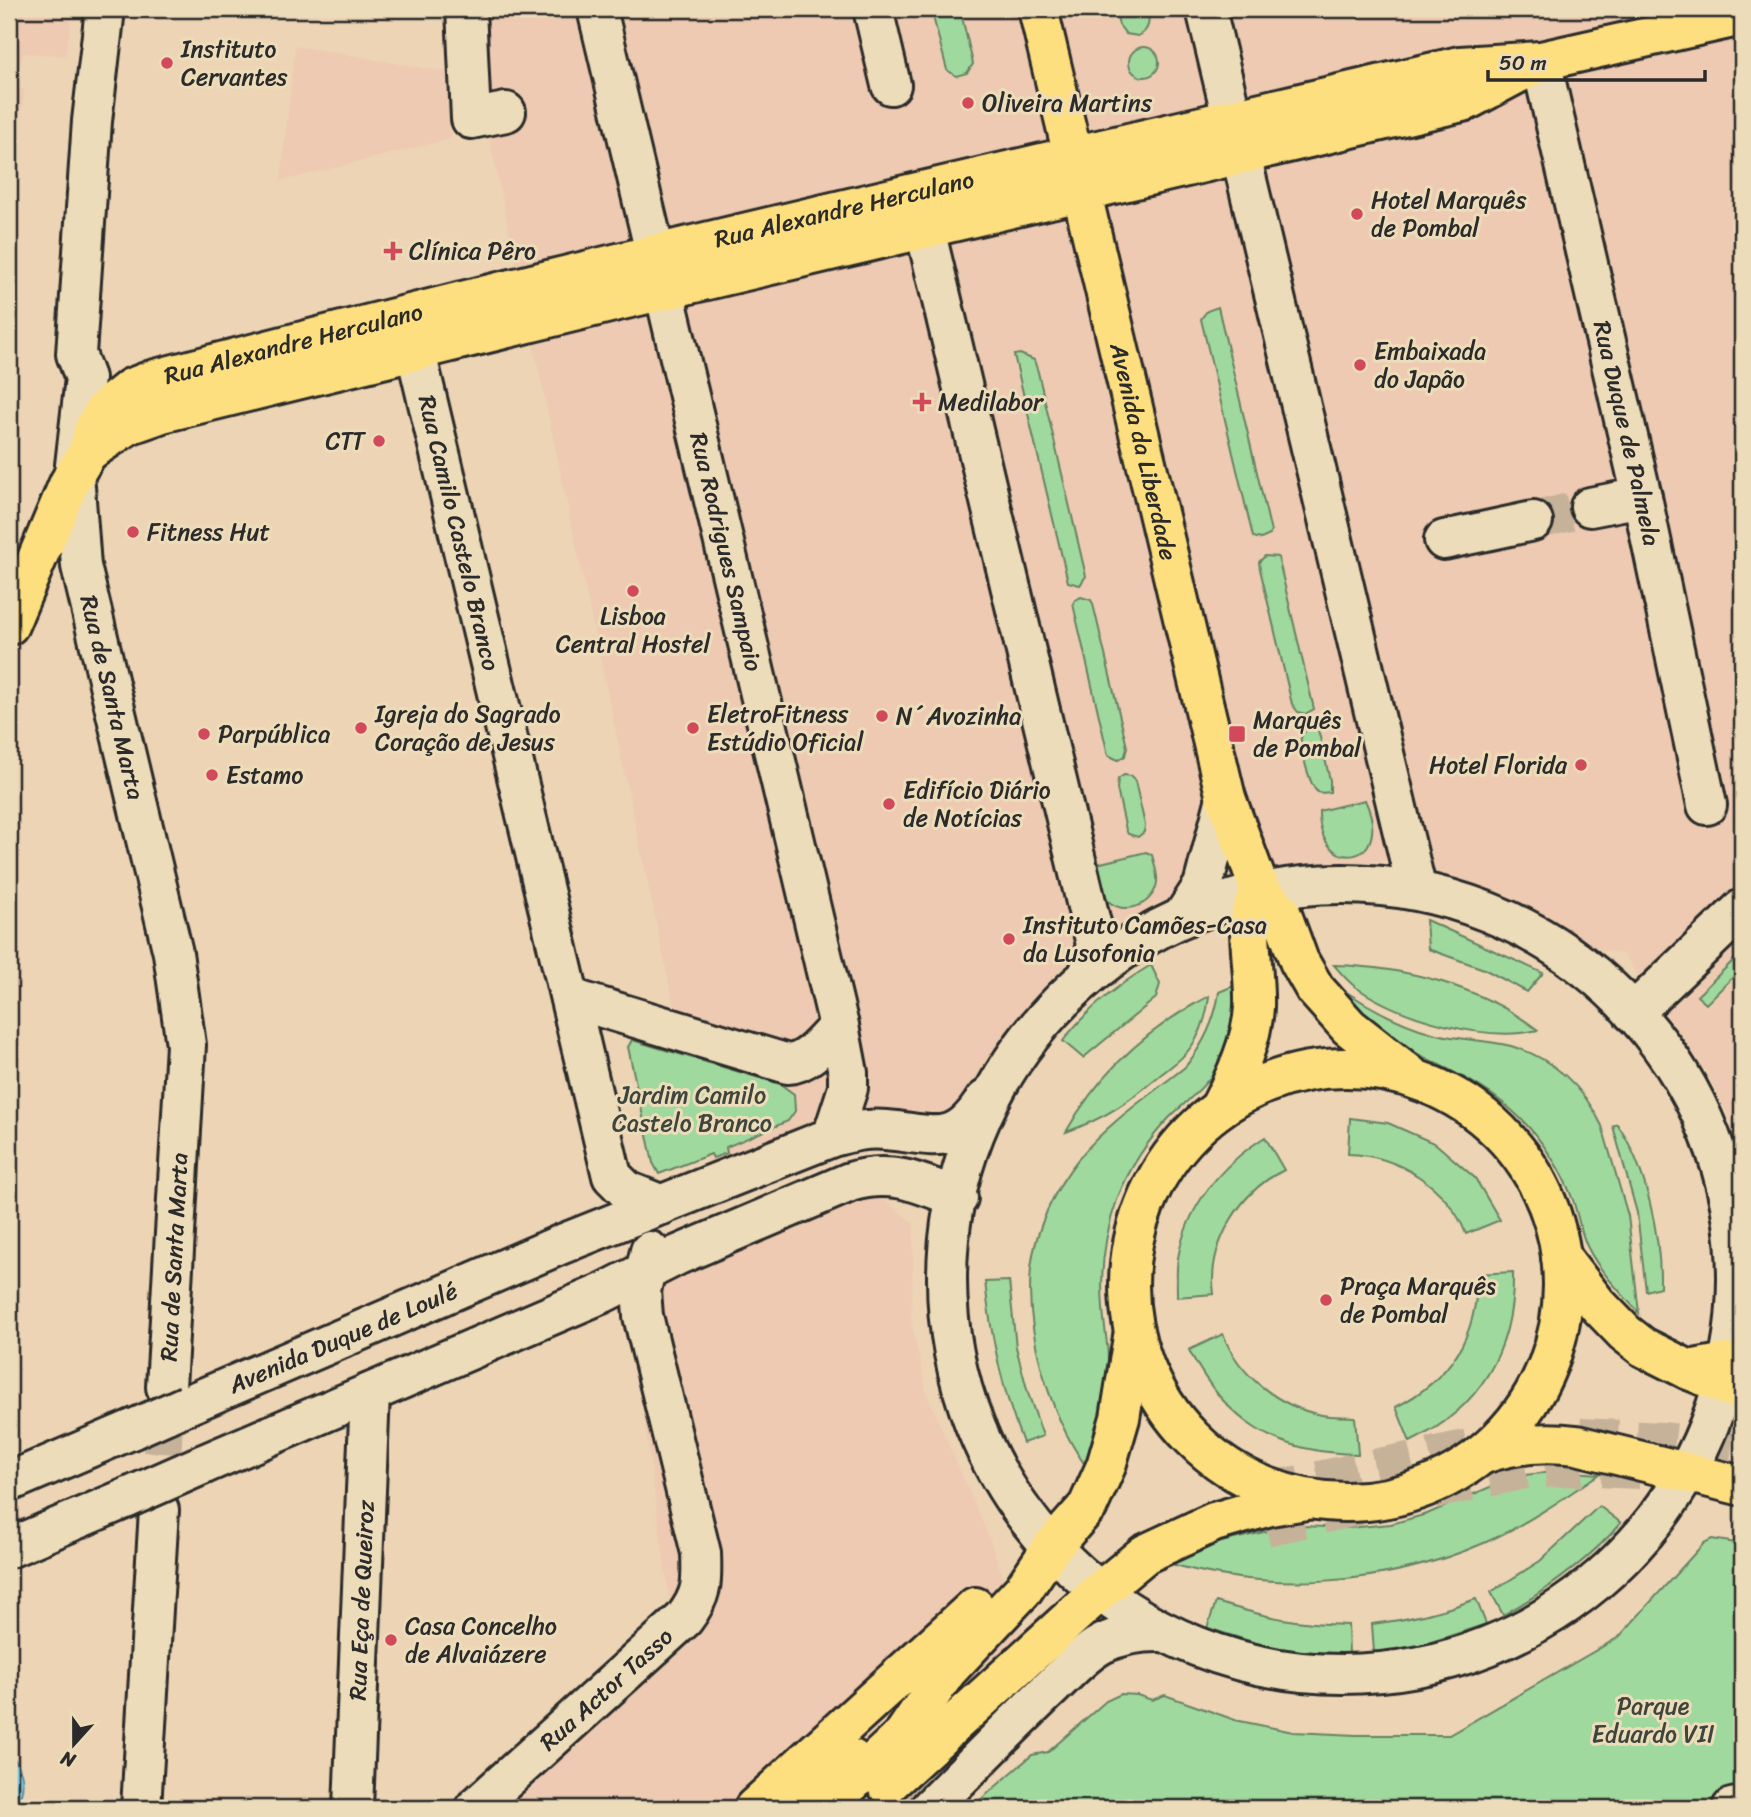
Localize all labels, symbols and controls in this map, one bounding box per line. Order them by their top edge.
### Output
place label: Instituto Cervantes [180,28,288,98]
scale bar [1488,38,1706,82]
text: 50 m [1499,44,1547,82]
marker: Instituto Cervantes [159,55,175,71]
place label: Oliveira Martins [982,82,1153,124]
marker: Oliveira Martins [960,95,976,111]
street label: Rua Alexandre Herculano [710,158,978,260]
place label: Hotel Marquês de Pombal [1371,179,1526,249]
marker: Hotel Marquês de Pombal [1349,206,1365,222]
place label: Clínica Pêro [409,230,536,272]
marker: Clínica Pêro [383,241,403,261]
street label: Rua Alexandre Herculano [159,291,427,397]
street label: Rua Duque de Palmela [1581,316,1673,550]
place label: Embaixada do Japão [1374,330,1486,400]
street label: Avenida da Liberdade [1097,338,1190,565]
marker: Embaixada do Japão [1352,357,1368,373]
place label: Medilabor [938,381,1045,423]
street label: Rua Camilo Castelo Branco [406,391,512,675]
marker: Medilabor [912,392,932,412]
place label: CTT [325,420,367,462]
street label: Rua Rodrigues Sampaio [677,428,775,676]
marker: CTT [371,433,387,449]
place label: Fitness Hut [147,511,270,553]
marker: Fitness Hut [125,524,141,540]
marker: Lisboa Central Hostel [625,583,641,599]
street label: Rua de Santa Marta [68,591,157,804]
place label: Lisboa Central Hostel [556,595,711,665]
place label: Igreja do Sagrado Coração de Jesus [374,693,561,763]
place label: EletroFitness Estúdio Oficial [707,693,864,763]
place label: N´Avozinha [896,695,1021,737]
place label: Marquês de Pombal [1253,699,1362,769]
marker: N´Avozinha [874,708,890,724]
place label: Parpública [218,713,330,755]
marker: Igreja do Sagrado Coração de Jesus [353,720,369,736]
marker: EletroFitness Estúdio Oficial [685,720,701,736]
marker: Marquês de Pombal [1227,724,1247,744]
marker: Parpública [196,726,212,742]
place label: Hotel Florida [1429,744,1568,786]
place label: Estamo [226,754,304,796]
marker: Hotel Florida [1573,757,1589,773]
marker: Estamo [204,767,220,783]
place label: Edifício Diário de Notícias [903,769,1051,839]
marker: Edifício Diário de Notícias [881,796,897,812]
place label: Instituto Camões-Casa da Lusofonia [1022,904,1267,974]
marker: Instituto Camões-Casa da Lusofonia [1001,931,1017,947]
park label: Jardim Camilo Castelo Branco [612,1074,772,1144]
street label: Rua de Santa Marta [148,1151,200,1363]
place label: Praça Marquês de Pombal [1340,1265,1496,1335]
street label: Avenida Duque de Loulé [221,1270,465,1406]
marker: Praça Marquês de Pombal [1318,1292,1334,1308]
street label: Rua Eça de Queiroz [336,1498,387,1701]
place label: Casa Concelho de Alvaiázere [405,1605,557,1675]
street label: Rua Actor Tasso [529,1617,683,1762]
marker: Casa Concelho de Alvaiázere [383,1632,399,1648]
park label: Parque Eduardo VII [1592,1685,1715,1755]
north arrow [38,1708,108,1778]
text: N [55,1741,81,1778]

